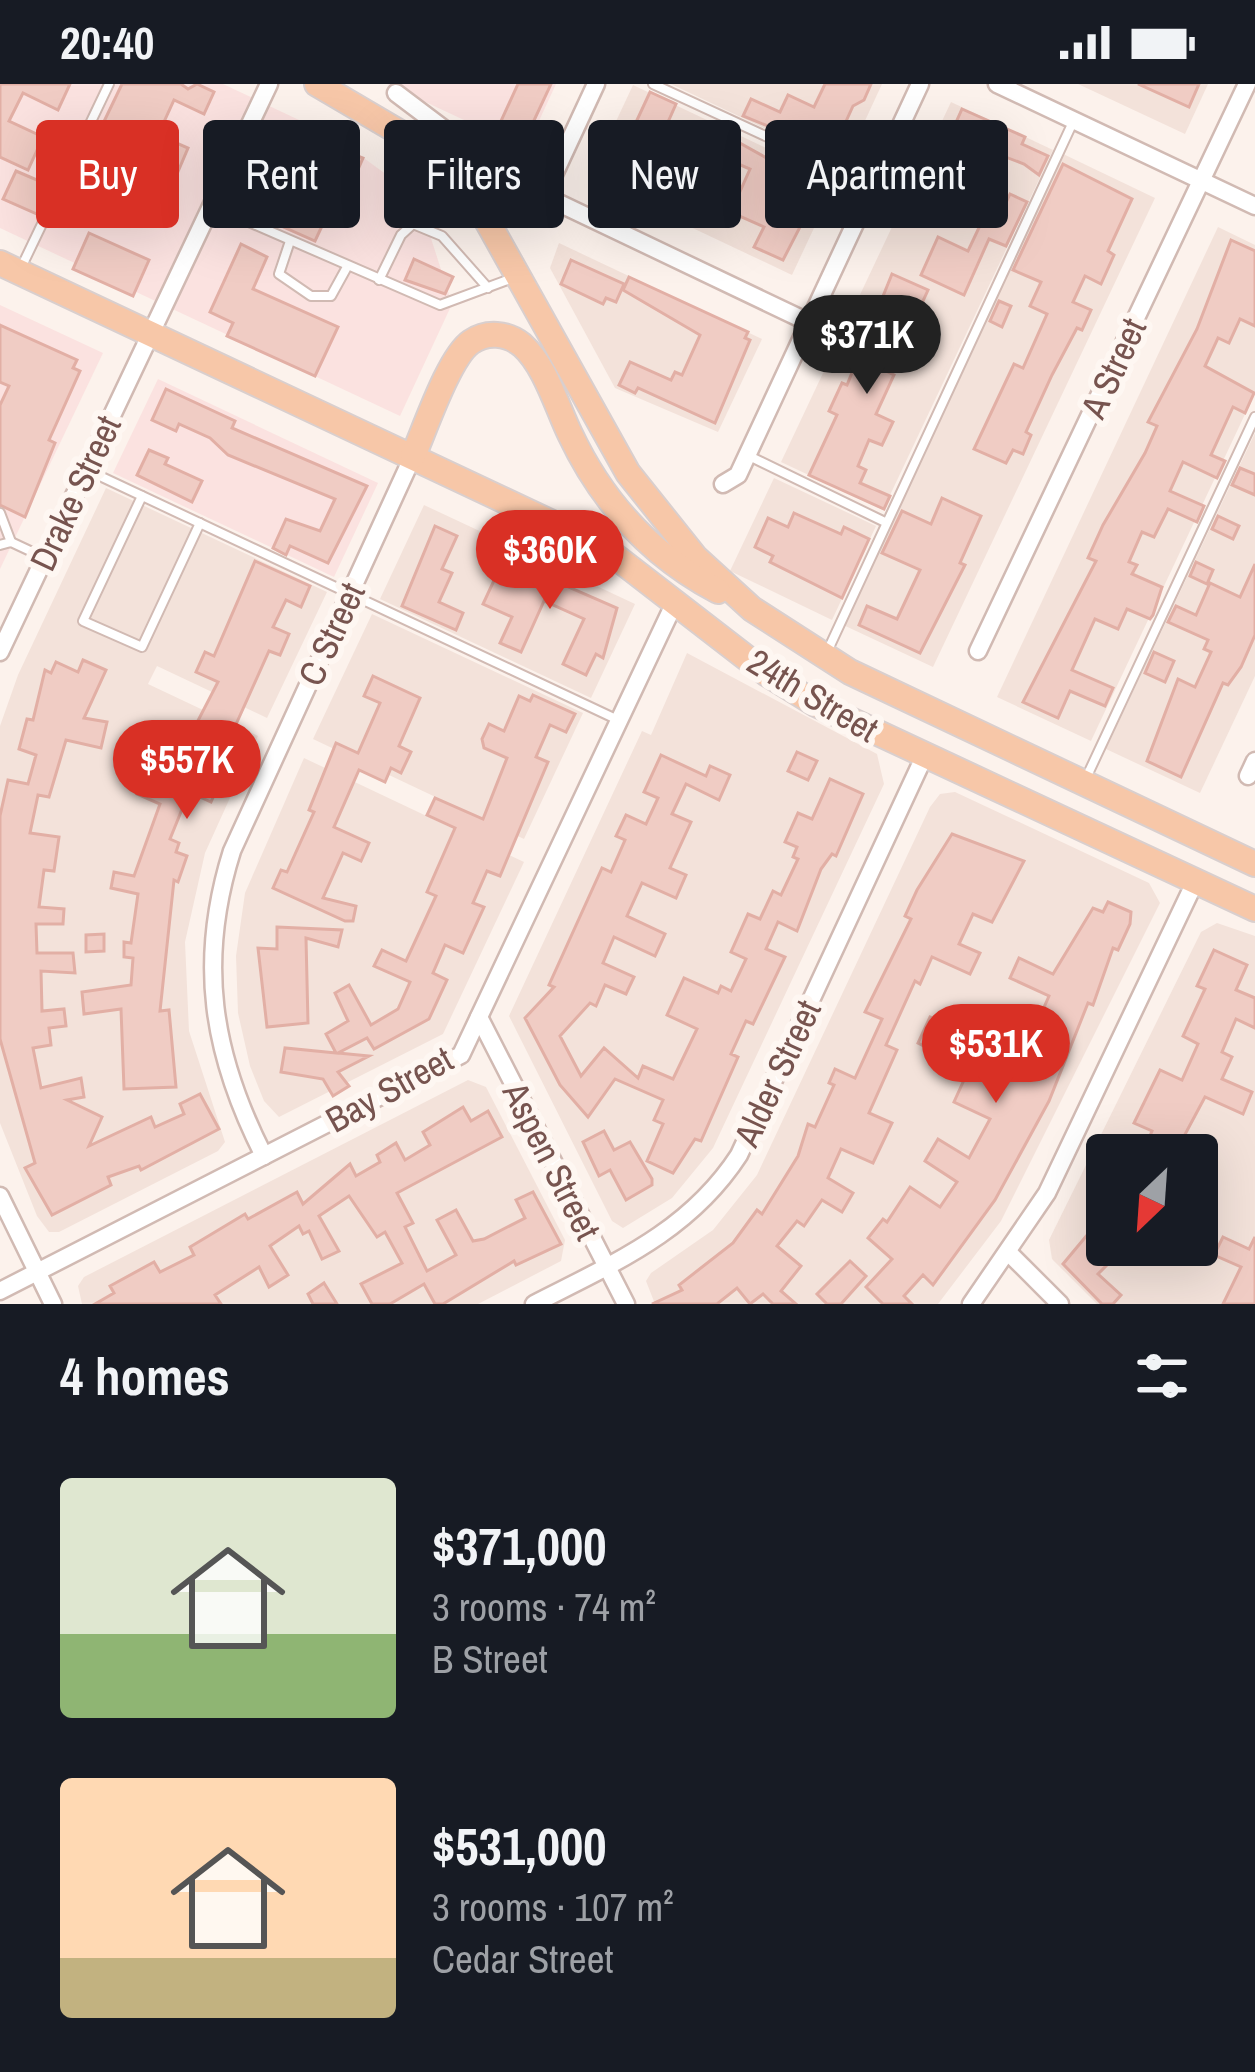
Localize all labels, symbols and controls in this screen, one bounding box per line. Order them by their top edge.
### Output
text: 20:40 [60,12,154,73]
chip: Buy [36,120,179,228]
chip: Rent [203,120,360,228]
chip: Filters [384,120,564,228]
chip: New [588,120,741,228]
chip: Apartment [765,120,1008,228]
pin: $371K [783,295,951,397]
text: $371K [820,308,914,360]
street label: A Street [1069,310,1157,427]
street label: Drake Street [18,408,132,578]
pin: $360K [466,510,634,612]
text: $360K [503,523,597,575]
street label: C Street [286,575,376,693]
street label: 24th Street [739,637,887,753]
pin: $557K [103,720,271,822]
text: $557K [140,733,234,785]
street label: Alder Street [722,992,832,1155]
pin: $531K [912,1004,1080,1106]
text: $531K [949,1017,1043,1069]
street label: Bay Street [317,1035,461,1143]
street label: Aspen Street [491,1073,612,1248]
north arrow [1086,1134,1218,1266]
map controls [1086,1134,1218,1266]
text: 4 homes [60,1342,230,1411]
icon: filters [1129,1343,1195,1409]
text: $371,000 [432,1512,606,1581]
icon: home [156,1526,300,1670]
text: 3 rooms · 74 m² [432,1581,656,1633]
text: B Street [432,1633,548,1685]
text: $531,000 [432,1812,606,1881]
icon: home [156,1826,300,1970]
text: 3 rooms · 107 m² [432,1881,674,1933]
text: Cedar Street [432,1933,613,1985]

